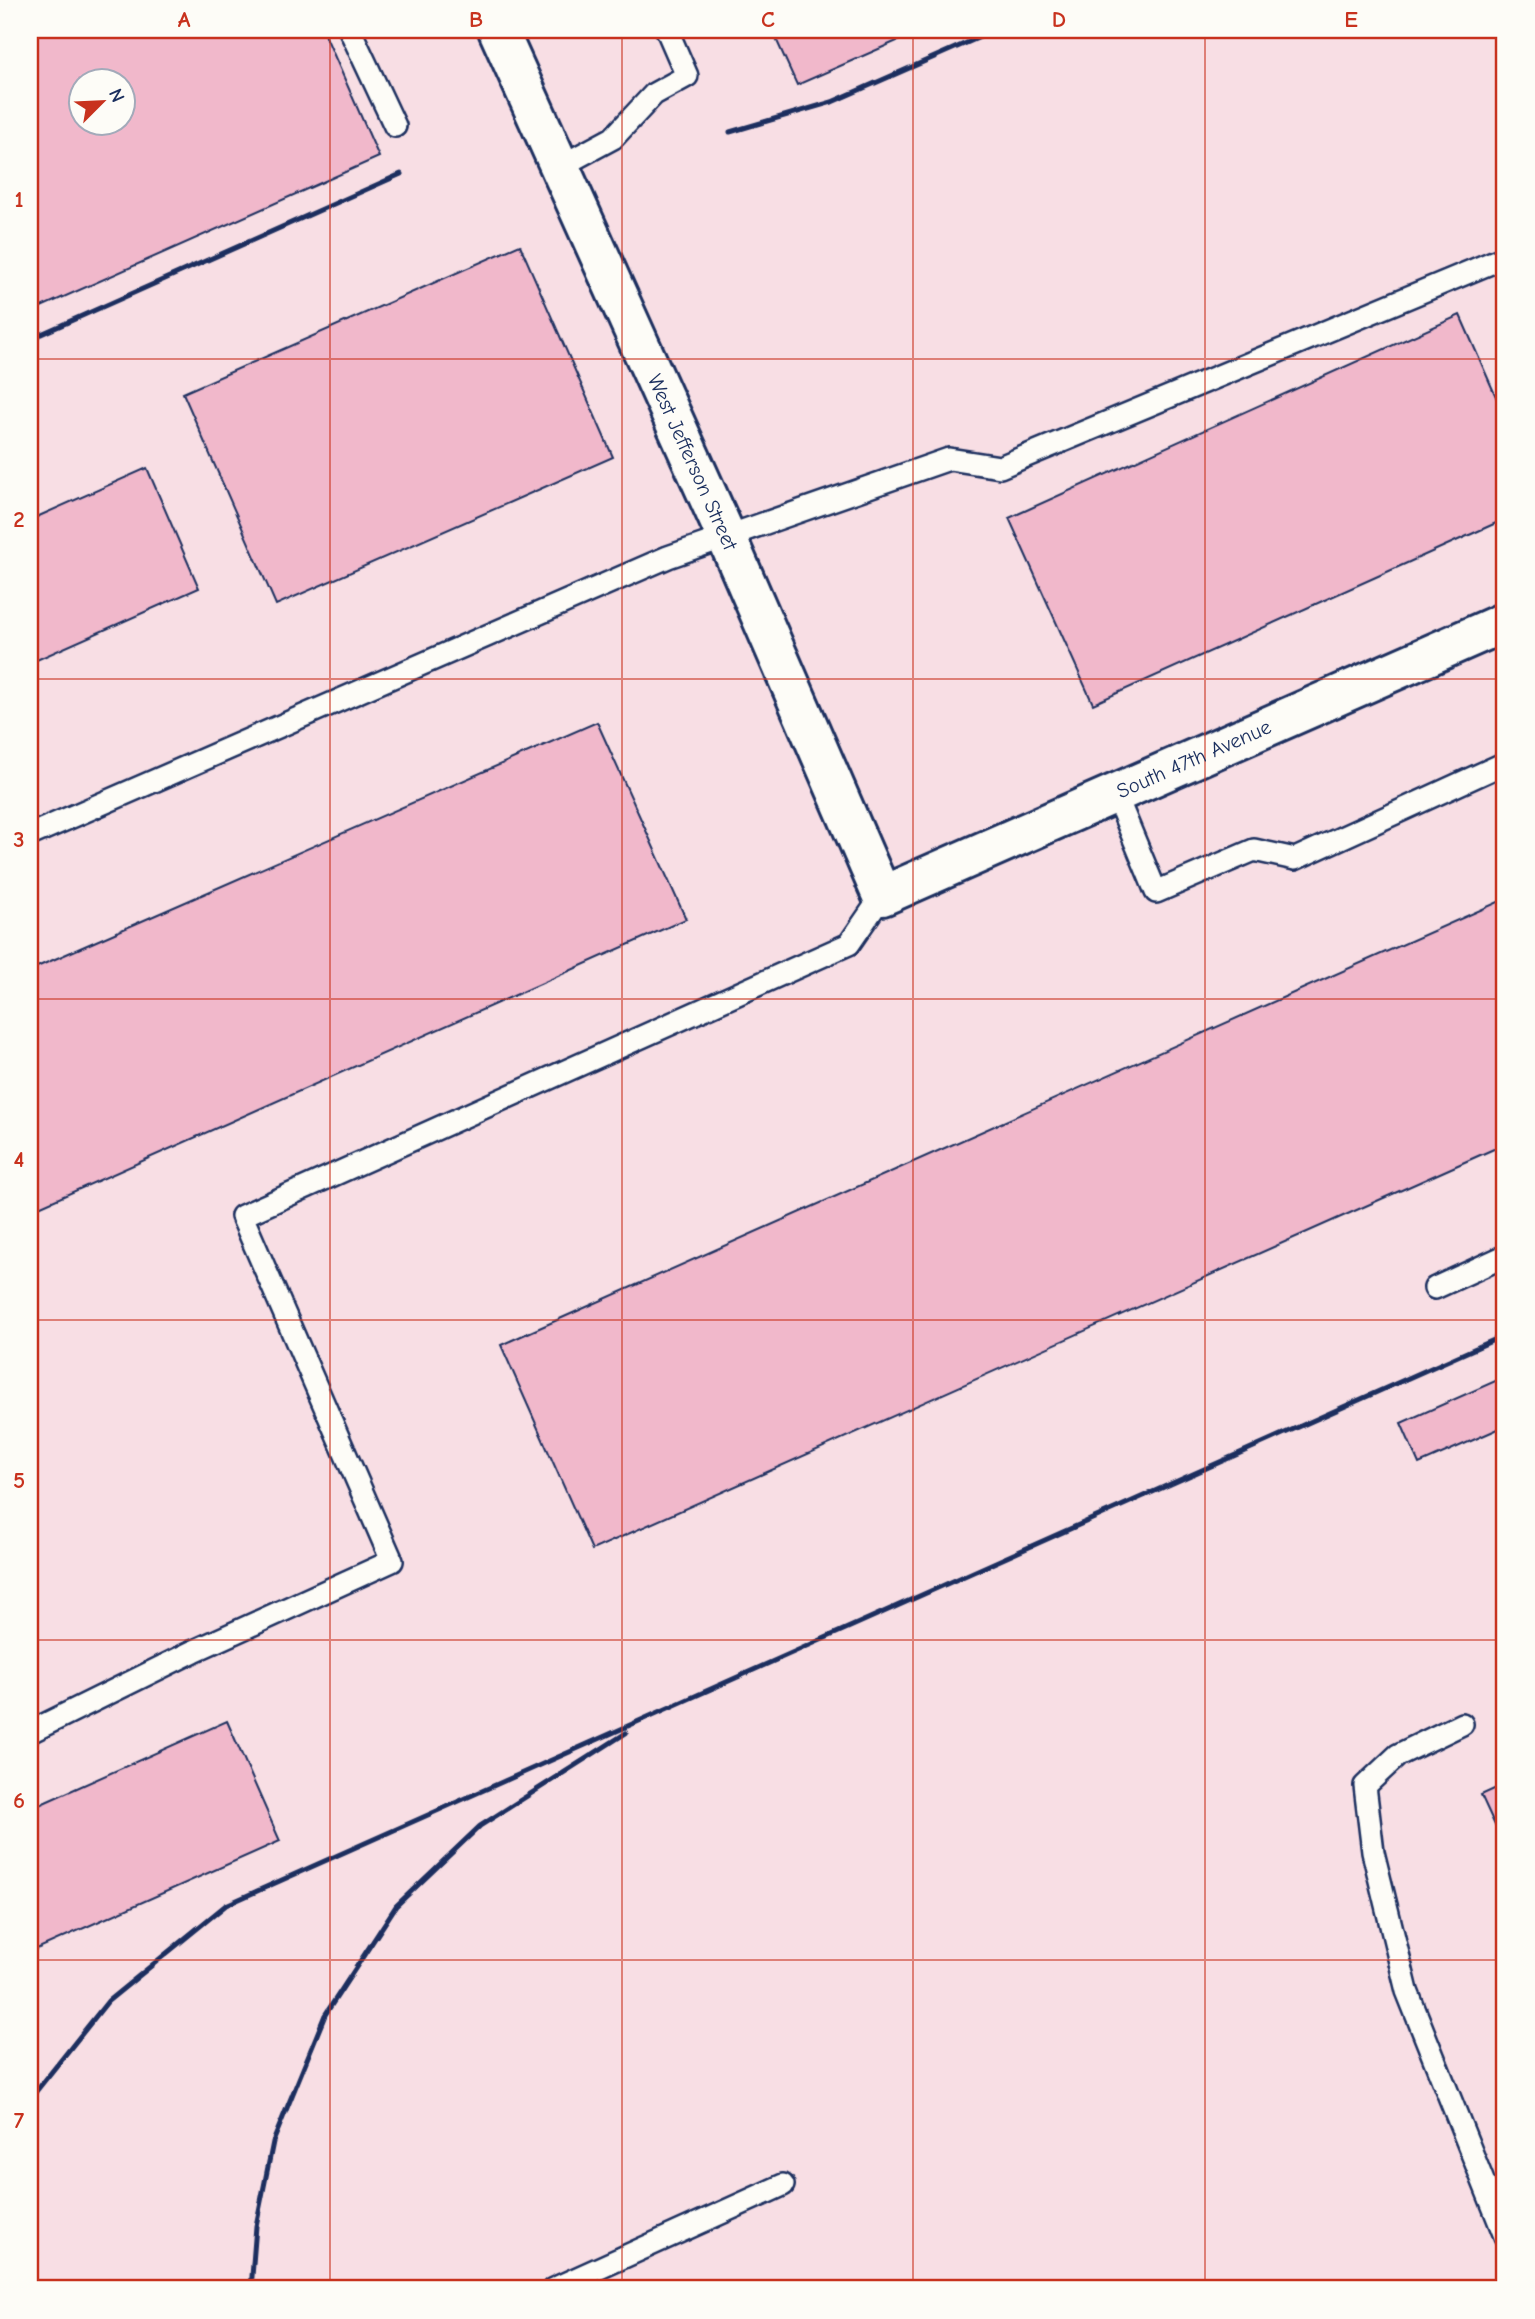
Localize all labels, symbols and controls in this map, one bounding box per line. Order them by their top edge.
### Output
text: A [178,6,191,33]
text: B [469,6,483,33]
text: C [761,6,775,33]
text: D [1052,6,1066,33]
text: E [1344,6,1358,33]
north arrow [66,66,136,136]
text: N [104,85,129,106]
text: 1 [14,186,24,213]
street label: West Jefferson Street [643,370,743,555]
text: 2 [13,506,25,533]
street label: South 47th Avenue [1113,714,1275,803]
text: 3 [13,826,25,853]
text: 4 [14,1146,25,1173]
text: 5 [13,1467,25,1494]
text: 6 [13,1787,25,1814]
text: 7 [14,2107,25,2134]

